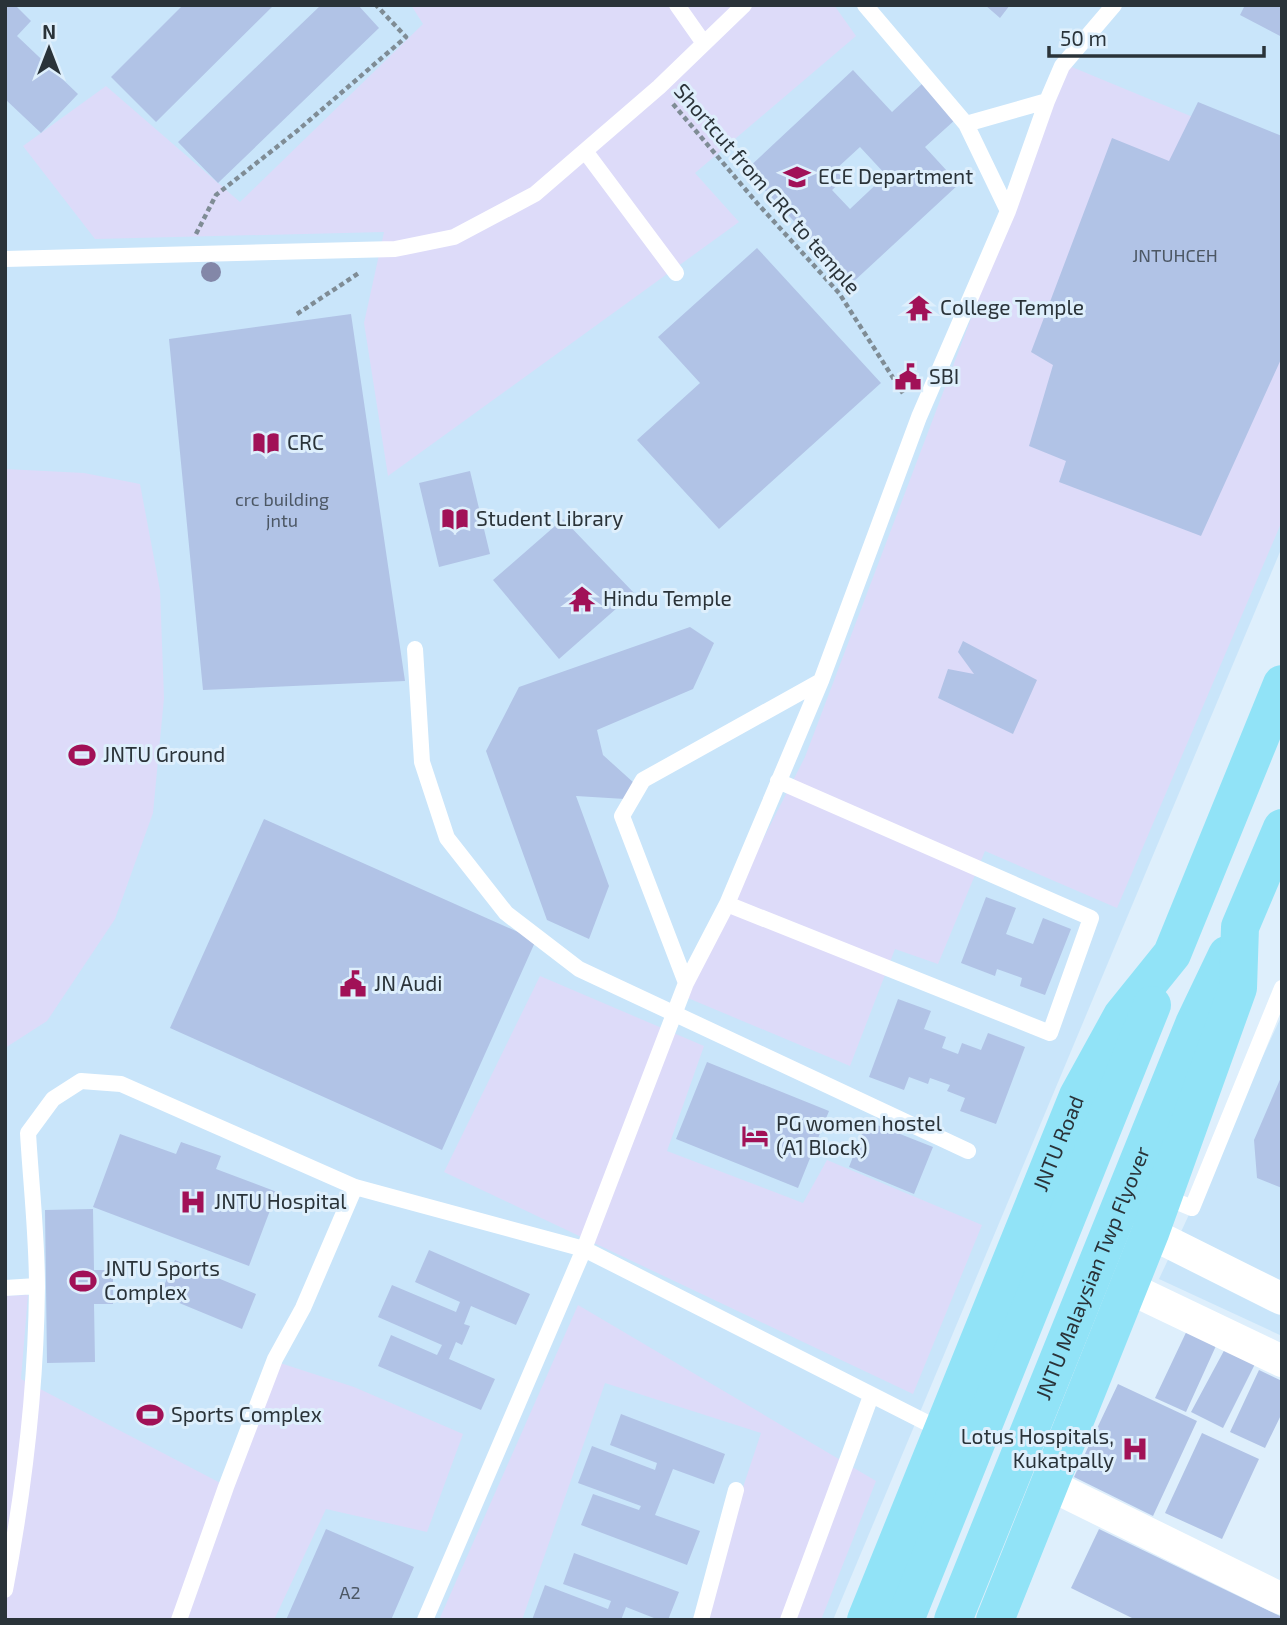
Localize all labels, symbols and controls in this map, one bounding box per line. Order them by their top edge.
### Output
north arrow [14,14,84,84]
scale bar [1049,14,1264,58]
text: N [42,20,56,43]
text: 50 m [1060,25,1107,50]
street label: Shortcut from CRC to temple [670,78,866,298]
school or university icon: ECE Department [782,162,812,192]
place label: ECE Department [818,163,973,188]
house number: JNTUHCEH [1132,244,1218,266]
temple icon: College Temple [904,293,934,323]
place label: College Temple [940,294,1084,319]
public building icon: SBI [893,362,923,392]
place label: SBI [929,363,959,388]
library icon: CRC [251,428,281,458]
place label: CRC [287,429,324,454]
house number: crc building jntu [235,488,329,531]
library icon: Student Library [440,504,470,534]
place label: Student Library [476,505,623,530]
temple icon: Hindu Temple [567,584,597,614]
place label: Hindu Temple [603,585,732,610]
sports icon: JNTU Ground [67,740,97,770]
place label: JNTU Ground [103,741,225,766]
public building icon: JN Audi [338,969,368,999]
place label: JN Audi [374,970,442,995]
street label: JNTU Road [1027,1091,1088,1195]
place label: PG women hostel (A1 Block) [776,1110,943,1159]
hotel icon: PG women hostel (A1 Block) [740,1121,770,1151]
street label: JNTU Malaysian Twp Flyover [1029,1142,1154,1403]
hospital icon: JNTU Hospital [178,1187,208,1217]
place label: JNTU Hospital [214,1188,347,1213]
place label: JNTU Sports Complex [104,1255,220,1304]
sports icon: JNTU Sports Complex [68,1266,98,1296]
sports icon: Sports Complex [135,1400,165,1430]
place label: Sports Complex [171,1401,322,1426]
place label: Lotus Hospitals, Kukatpally [961,1423,1114,1472]
hospital icon: Lotus Hospitals, Kukatpally [1120,1434,1150,1464]
house number: A2 [339,1581,361,1603]

